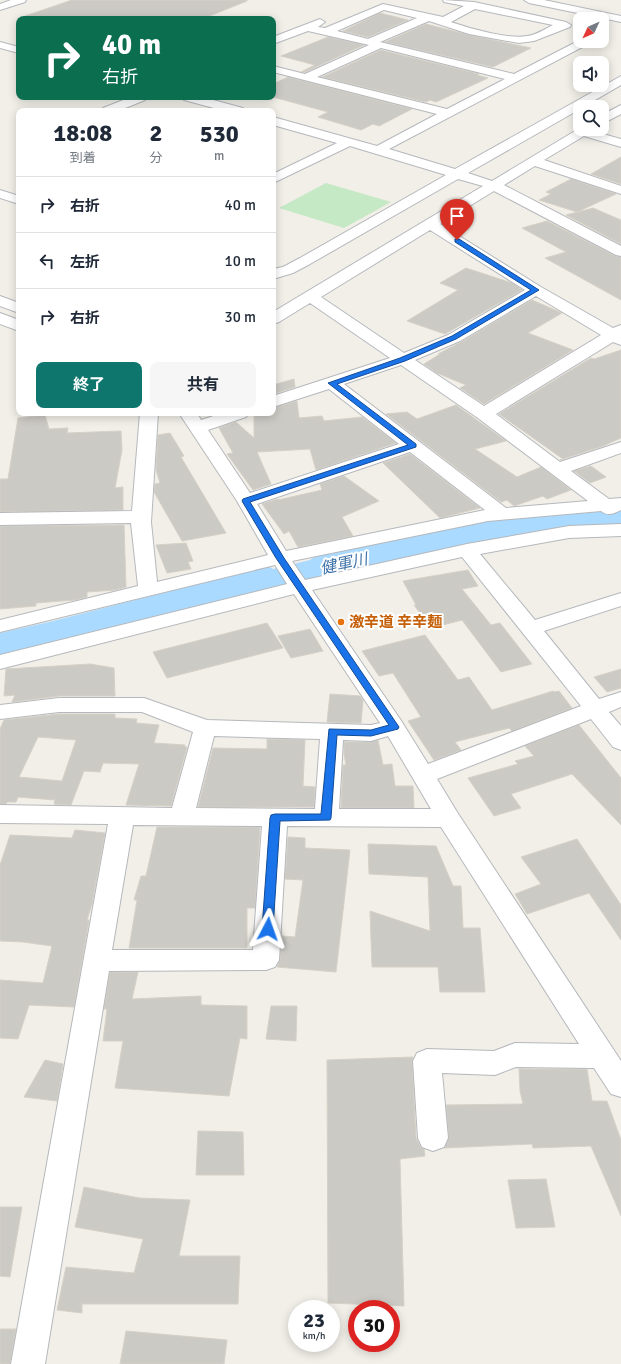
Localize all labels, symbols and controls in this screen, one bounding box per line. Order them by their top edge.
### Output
north arrow [573,12,609,48]
map controls [573,12,609,136]
text: 40 m [102,28,161,62]
icon: right [36,32,88,84]
button: sound [573,56,609,92]
text: 右折 [102,66,138,88]
button: search [573,100,609,136]
text: 18:08 [53,118,112,148]
text: 2 [150,118,162,148]
text: 530 [200,119,239,149]
text: m [214,148,224,164]
text: 到着 [70,150,96,166]
text: 分 [149,150,163,166]
icon: right [36,194,58,216]
text: 40 m [225,196,256,214]
text: 右折 [70,197,100,215]
pin [440,199,474,240]
icon: arrive [446,205,468,227]
icon: left [36,250,58,272]
text: 10 m [225,252,256,270]
text: 左折 [70,253,100,271]
icon: right [36,306,58,328]
text: 30 m [225,308,256,326]
text: 右折 [70,309,100,327]
button: 終了 [36,362,142,408]
button: 共有 [150,362,256,408]
water label: 健軍川 [318,549,372,579]
place label: 激辛道 辛辛麺 [349,613,442,631]
marker: 激辛道 辛辛麺 [336,617,346,627]
position arrow [247,908,289,950]
speed limit sign: 30 [348,1300,400,1352]
text: 23 [303,1308,325,1333]
text: km/h [303,1330,325,1342]

